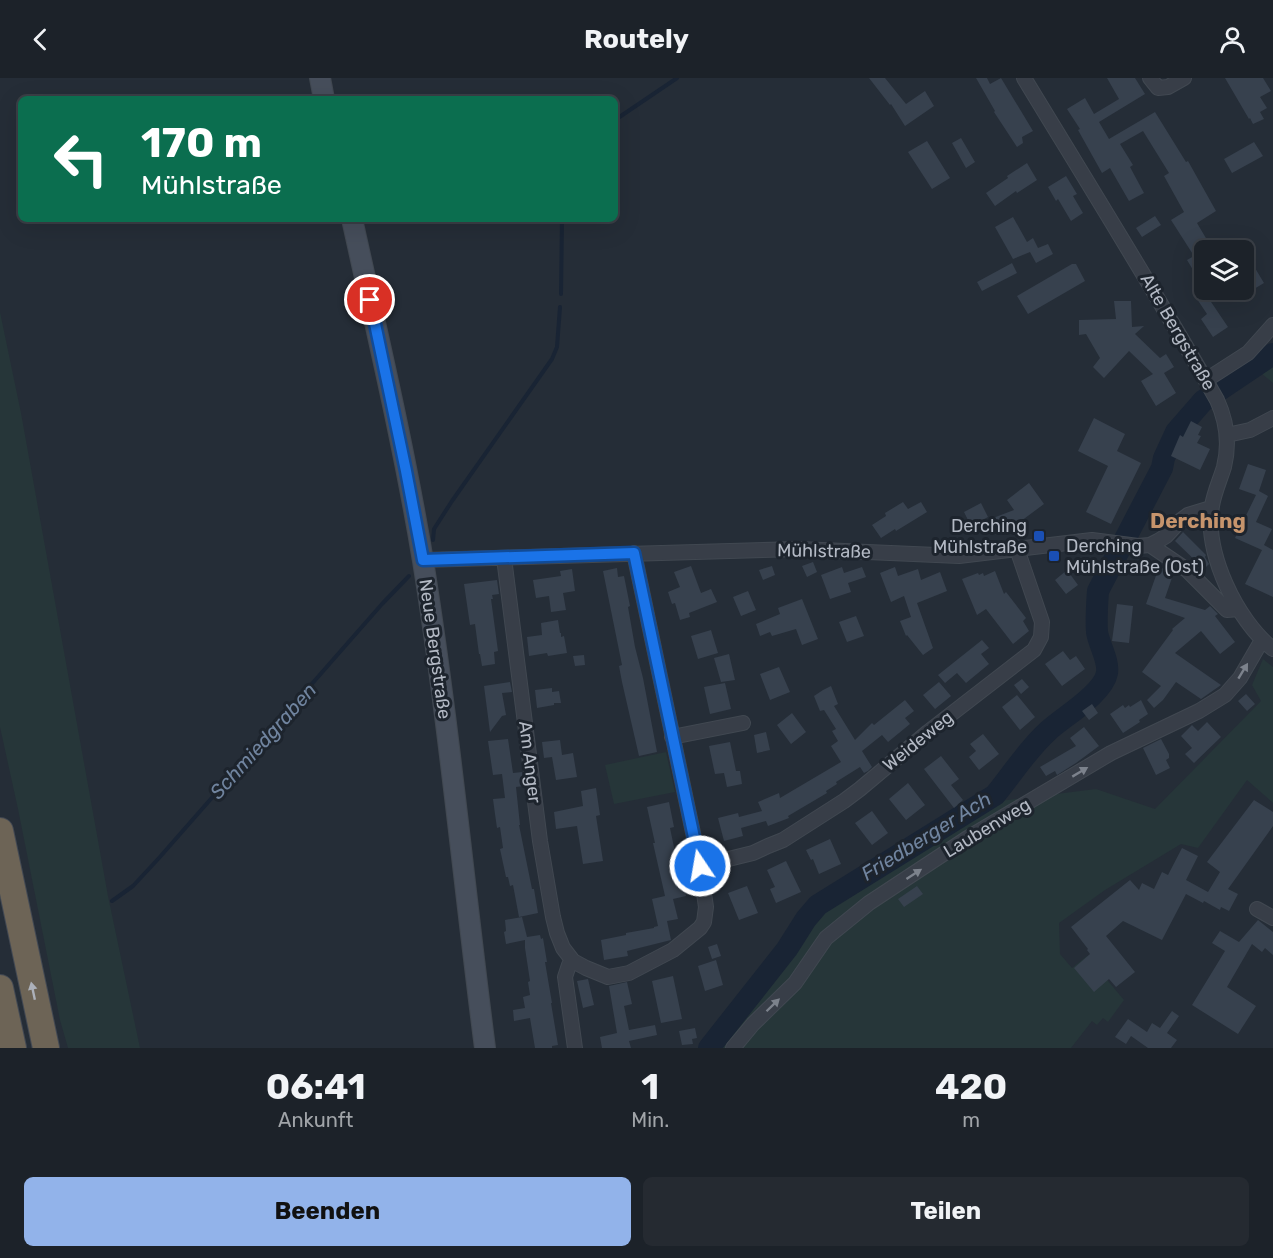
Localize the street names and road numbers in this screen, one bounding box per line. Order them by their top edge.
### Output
street label: Alte Bergstraße [1136,270,1220,394]
street label: Mühlstraße [777,539,871,563]
street label: Neue Bergstraße [414,578,456,720]
street label: Weideweg [878,706,958,776]
street label: Am Anger [514,720,546,805]
street label: Laubenweg [940,793,1034,863]

